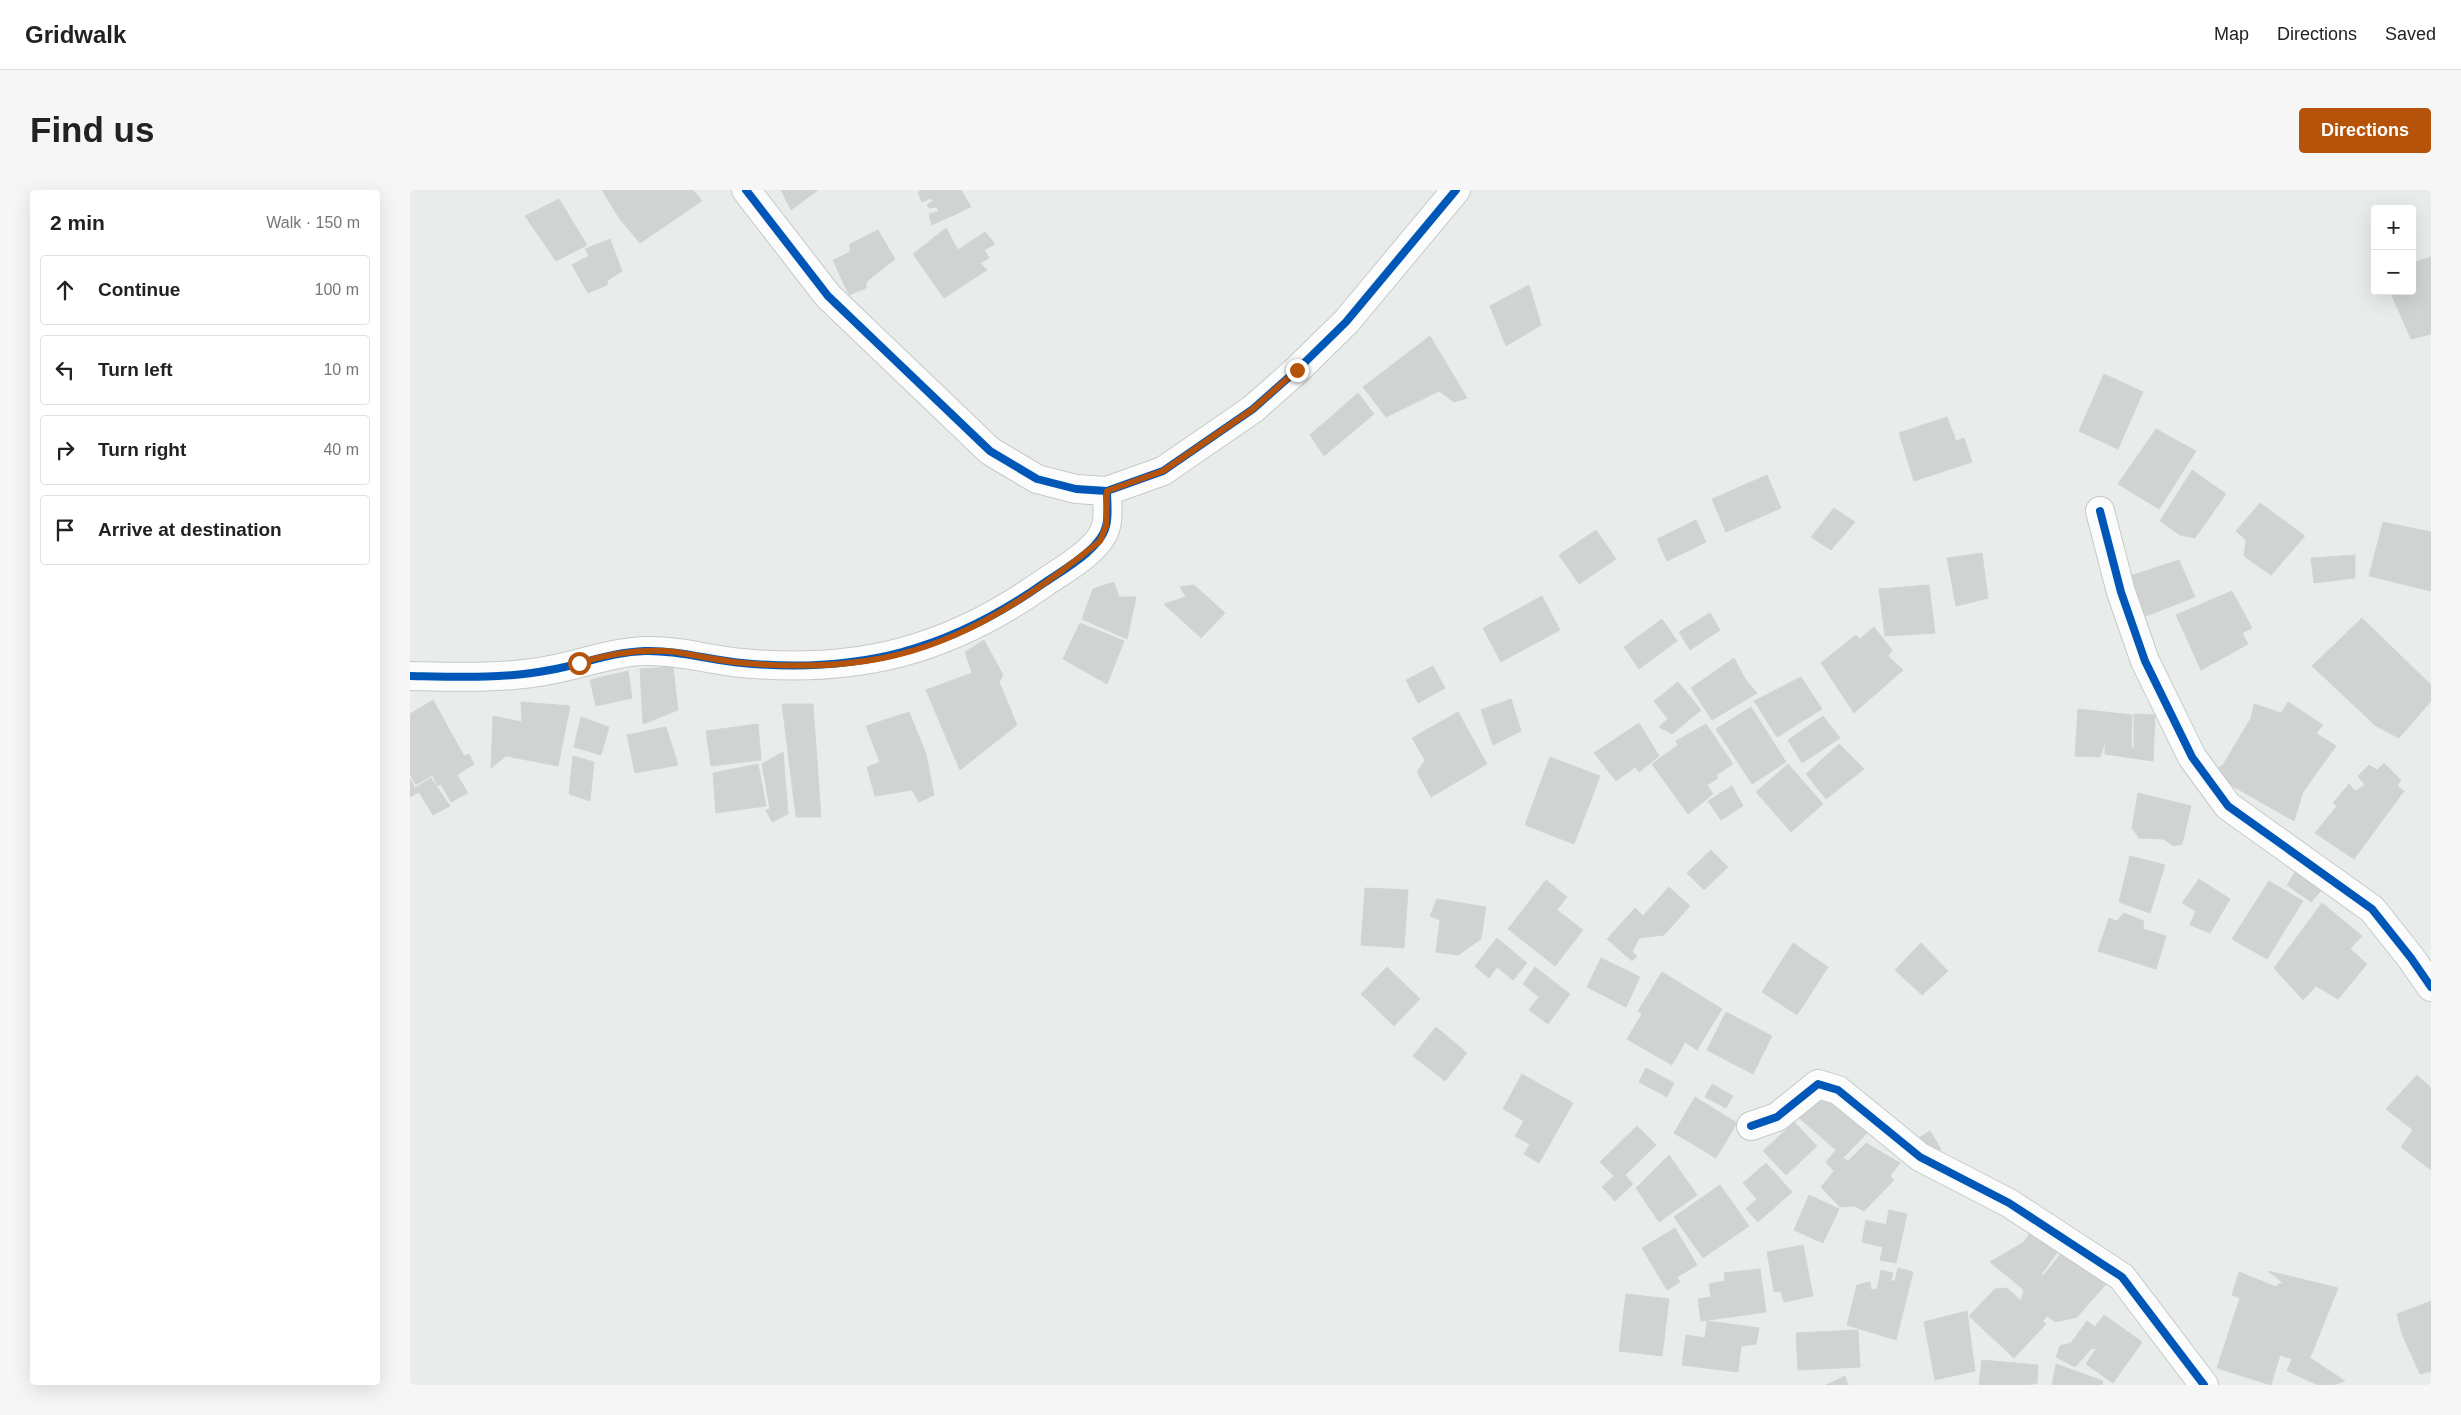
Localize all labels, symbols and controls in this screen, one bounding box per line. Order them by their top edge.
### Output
text: Gridwalk [25,21,126,48]
text: Map [2214,24,2249,44]
text: Directions [2277,24,2357,44]
text: Saved [2385,24,2436,44]
button: Directions [2299,108,2431,153]
text: Find us [30,110,154,149]
map controls [2371,205,2416,295]
button: + [2371,205,2416,250]
text: 2 min [50,211,105,234]
text: Walk · 150 m [266,214,360,231]
button: − [2371,250,2416,295]
icon: ahead [51,276,79,304]
text: Continue [98,279,180,300]
text: 100 m [315,281,359,298]
icon: left [51,356,79,384]
text: Turn left [98,359,173,380]
route end [1286,359,1309,382]
text: 10 m [323,361,359,378]
icon: right [51,436,79,464]
text: Turn right [98,439,186,460]
text: 40 m [323,441,359,458]
icon: arrive [51,516,79,544]
text: Arrive at destination [98,519,282,540]
route start [568,652,591,675]

